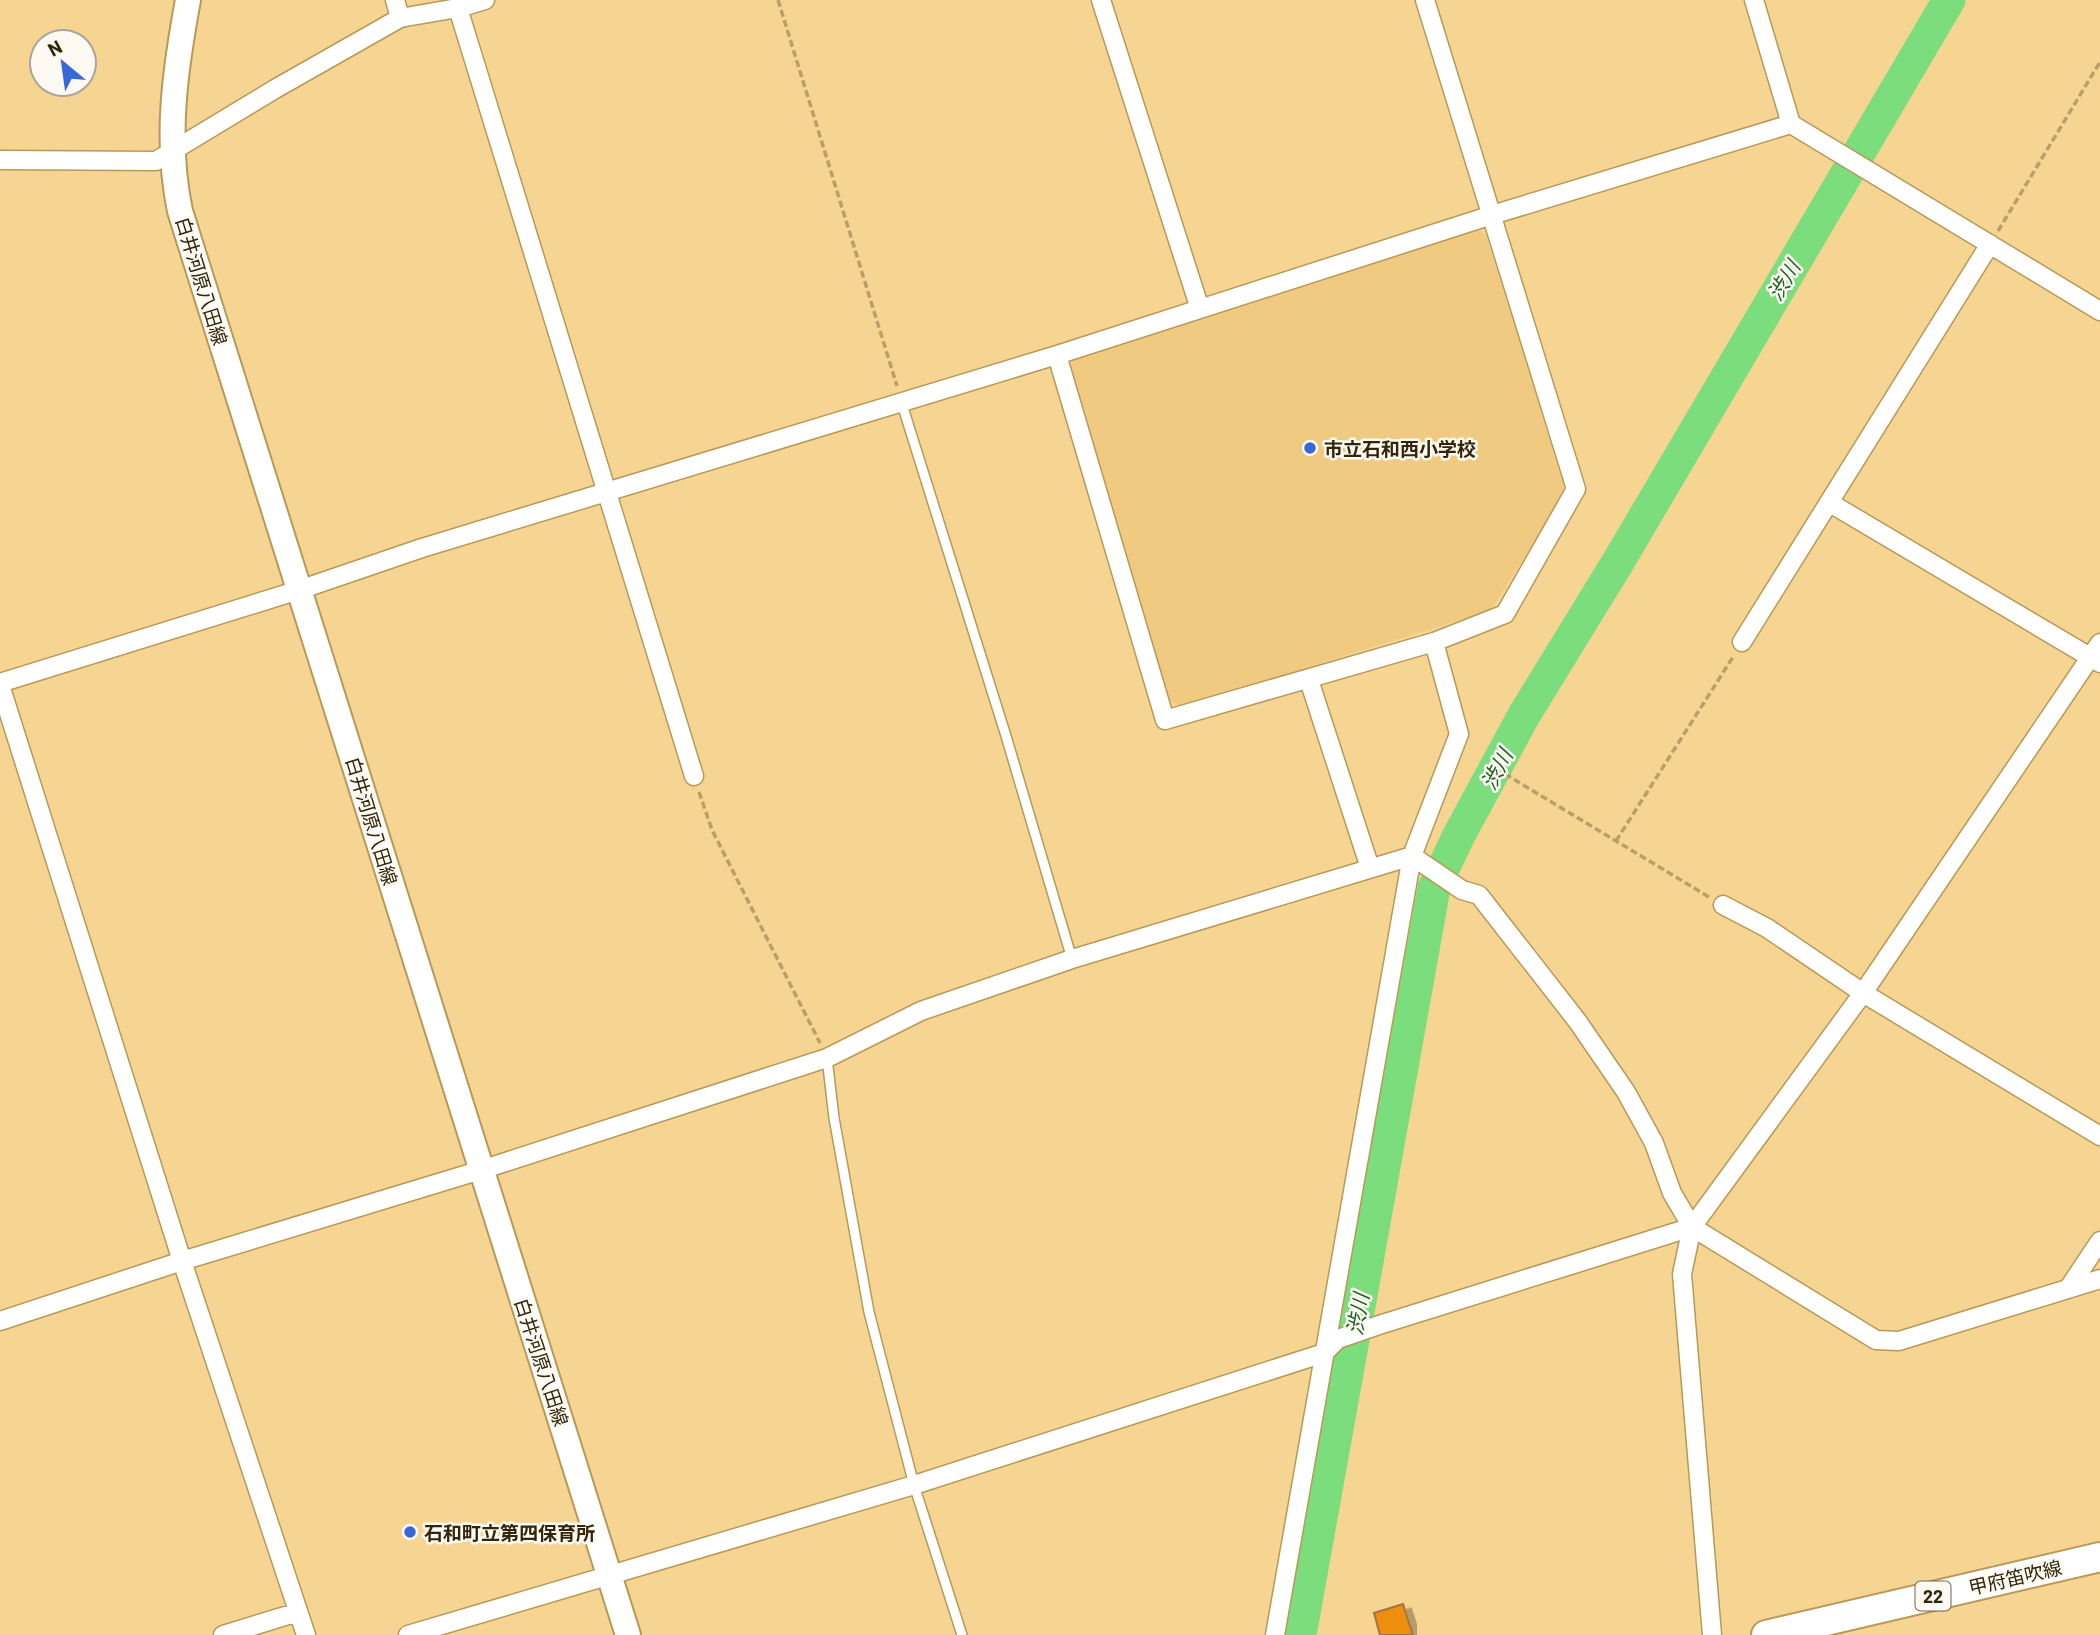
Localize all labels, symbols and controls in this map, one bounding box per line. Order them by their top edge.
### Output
north arrow [28,28,98,98]
text: N [43,35,66,61]
street label: 白井河原八田線 [172,214,232,348]
water label: 渋川 [1761,254,1806,304]
place label: 市立石和西小学校 [1324,437,1476,460]
marker: 市立石和西小学校 [1302,440,1318,456]
water label: 渋川 [1475,743,1518,793]
street label: 白井河原八田線 [342,754,402,888]
water label: 渋川 [1341,1289,1373,1337]
street label: 白井河原八田線 [511,1295,573,1429]
place label: 石和町立第四保育所 [424,1521,595,1544]
marker: 石和町立第四保育所 [402,1524,418,1540]
street label: 甲府笛吹線 [1966,1555,2064,1599]
road number: 22 [1916,1582,1951,1610]

